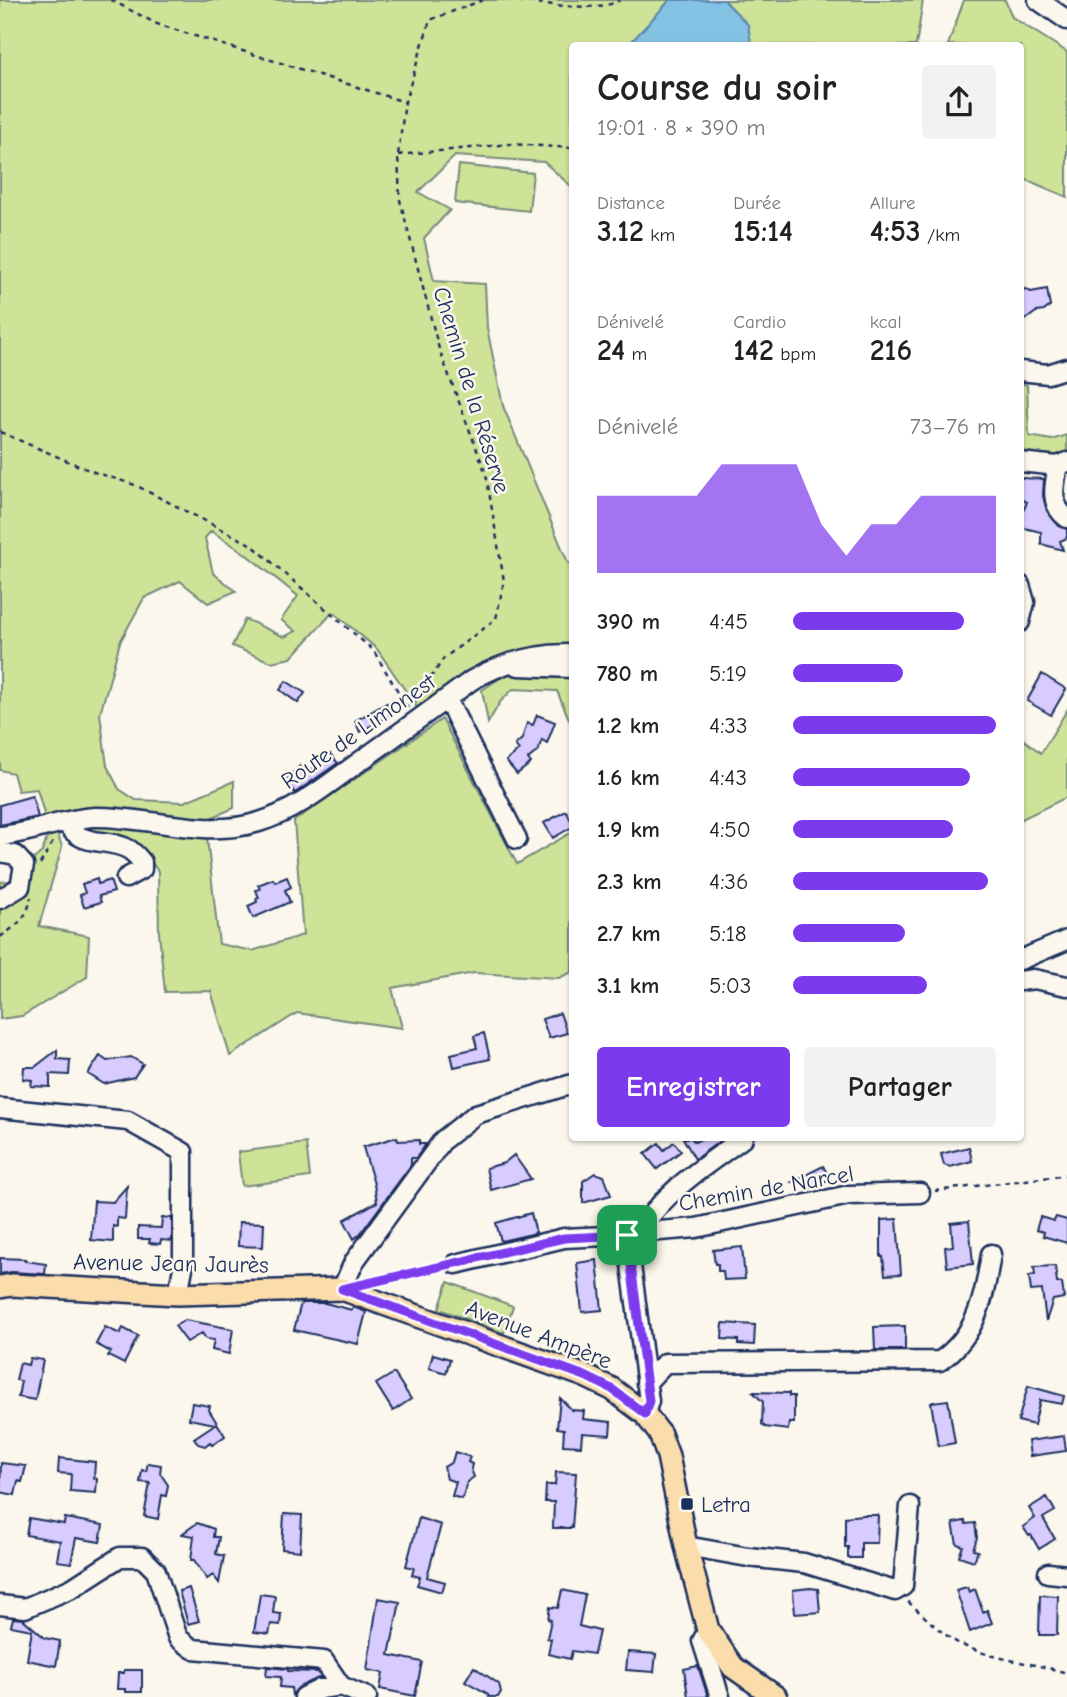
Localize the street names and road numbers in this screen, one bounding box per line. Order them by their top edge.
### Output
street label: Chemin de la Réserve [427,284,516,497]
street label: Route de Limonest [276,667,442,795]
street label: Chemin de Narcel [677,1160,856,1217]
street label: Avenue Jean Jaurès [73,1248,269,1279]
street label: Avenue Ampère [462,1294,616,1375]

